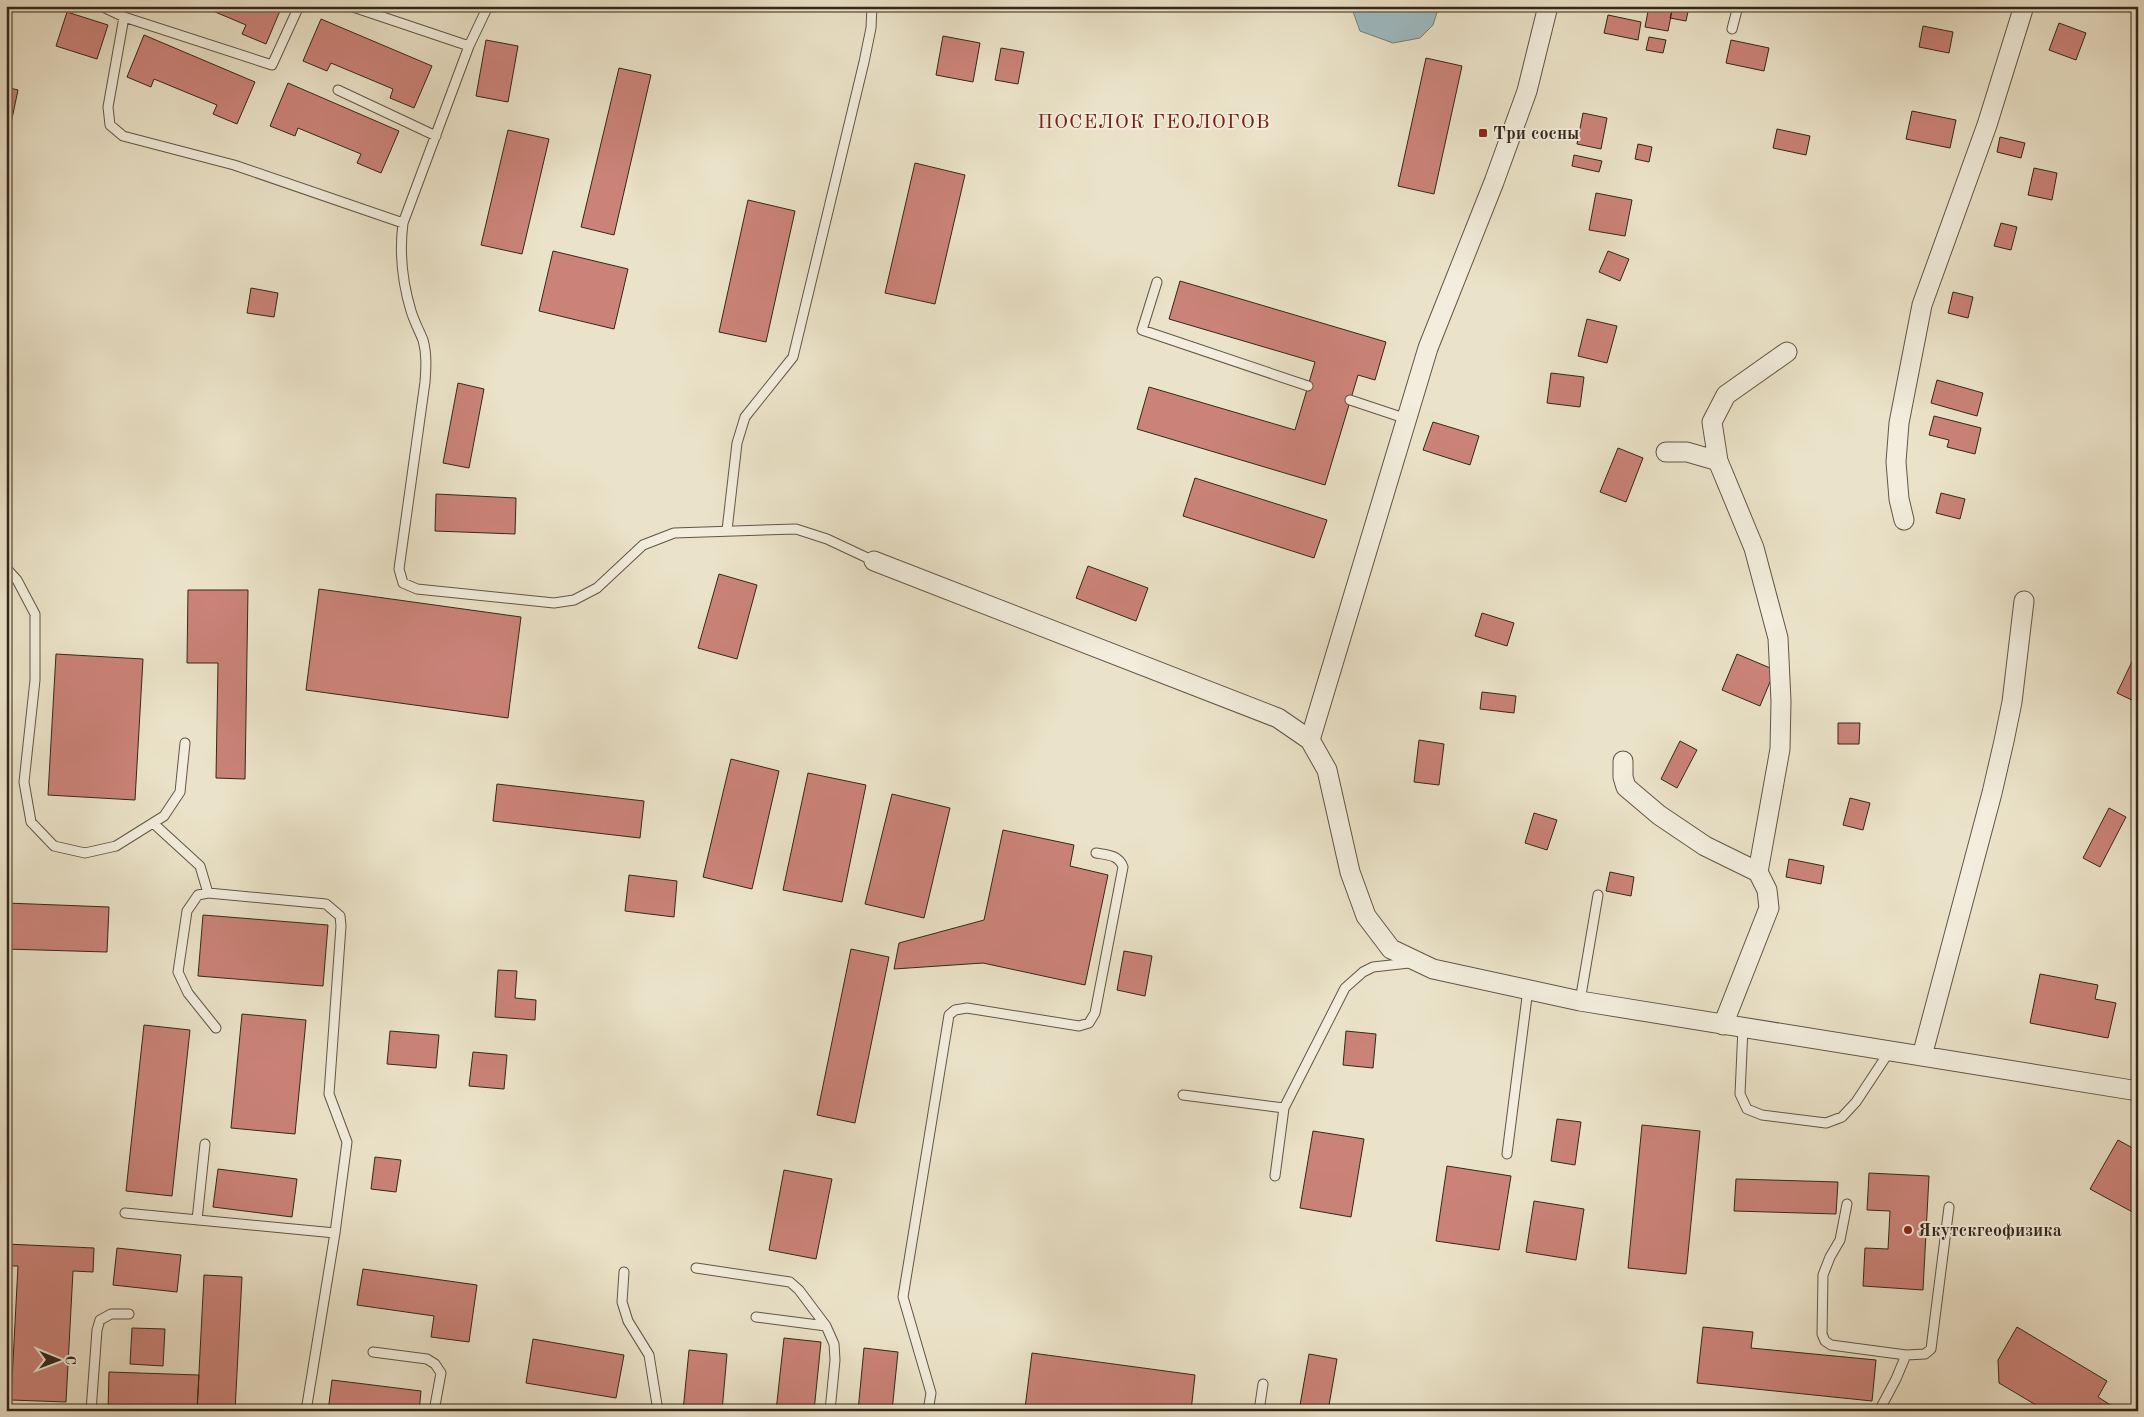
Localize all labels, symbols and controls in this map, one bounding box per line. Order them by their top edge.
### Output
district label: ПОСЕЛОК ГЕОЛОГОВ [1037,113,1271,133]
place label: Три сосны [1493,125,1579,143]
marker: Три сосны [1477,127,1489,139]
place label: Якутскгеофизика [1918,1222,2062,1241]
marker: Якутскгеофизика [1902,1224,1914,1236]
north arrow [32,1334,82,1384]
text: С [63,1355,77,1365]

